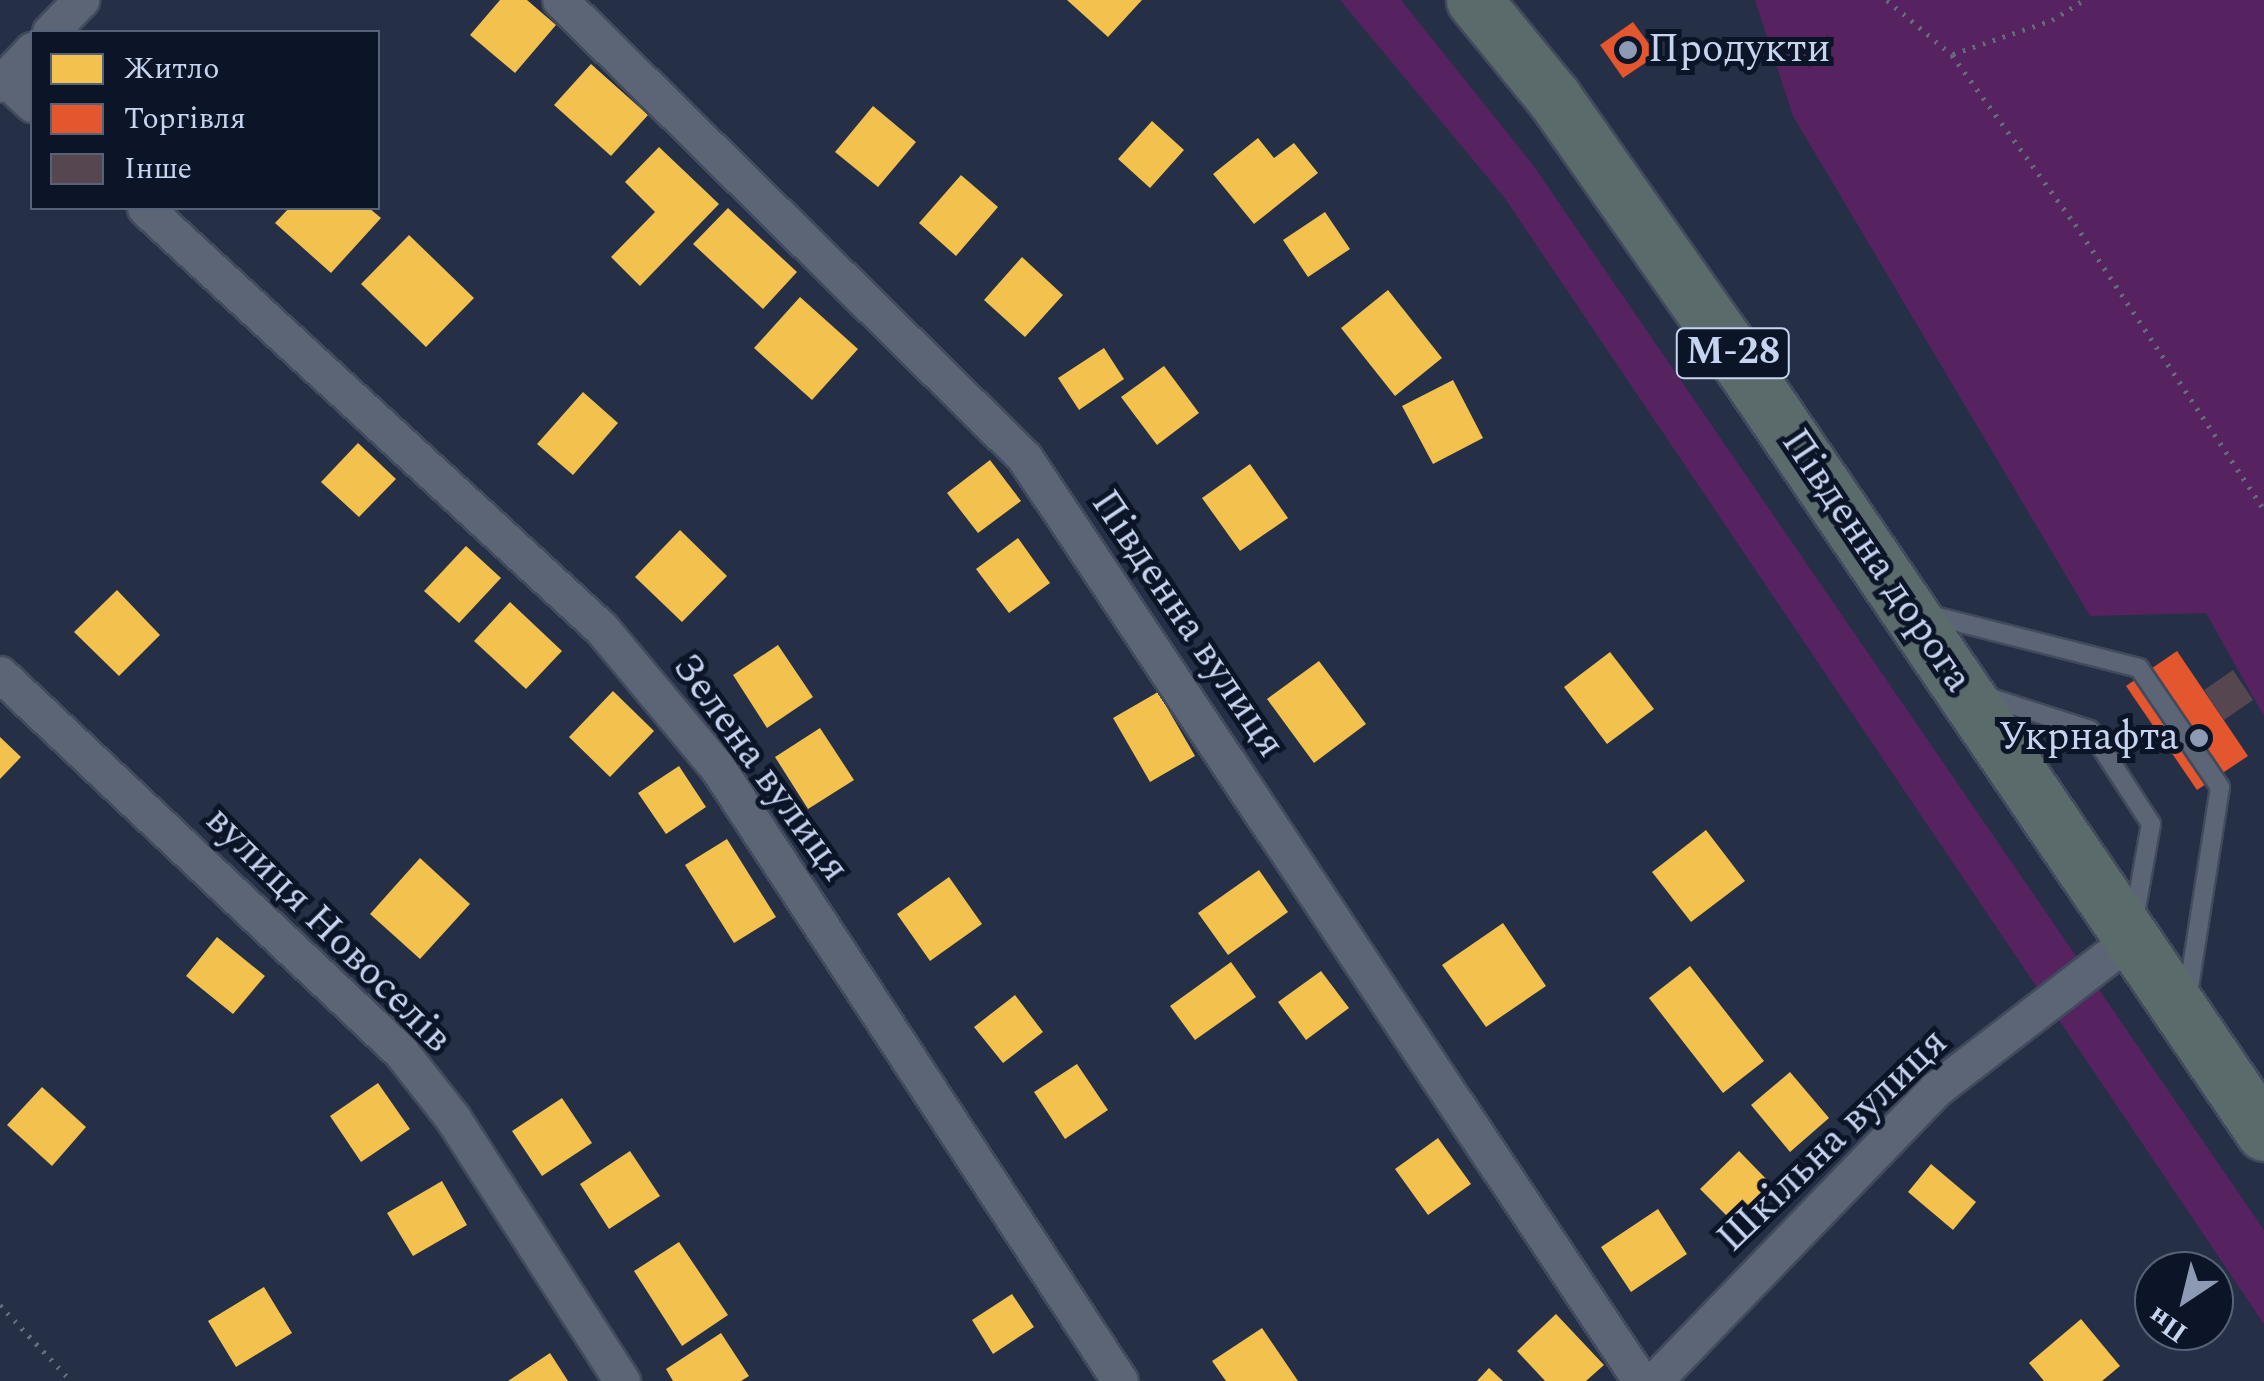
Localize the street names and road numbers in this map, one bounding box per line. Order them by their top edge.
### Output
road number: М-28 [1676,320,1790,386]
street label: Південна дорога [1770,420,1982,702]
street label: Південна вулиця [1080,481,1294,767]
street label: Зелена вулиця [661,645,859,891]
street label: вулиця Новоселів [195,797,461,1063]
street label: Шкільна вулиця [1708,1019,1958,1263]

